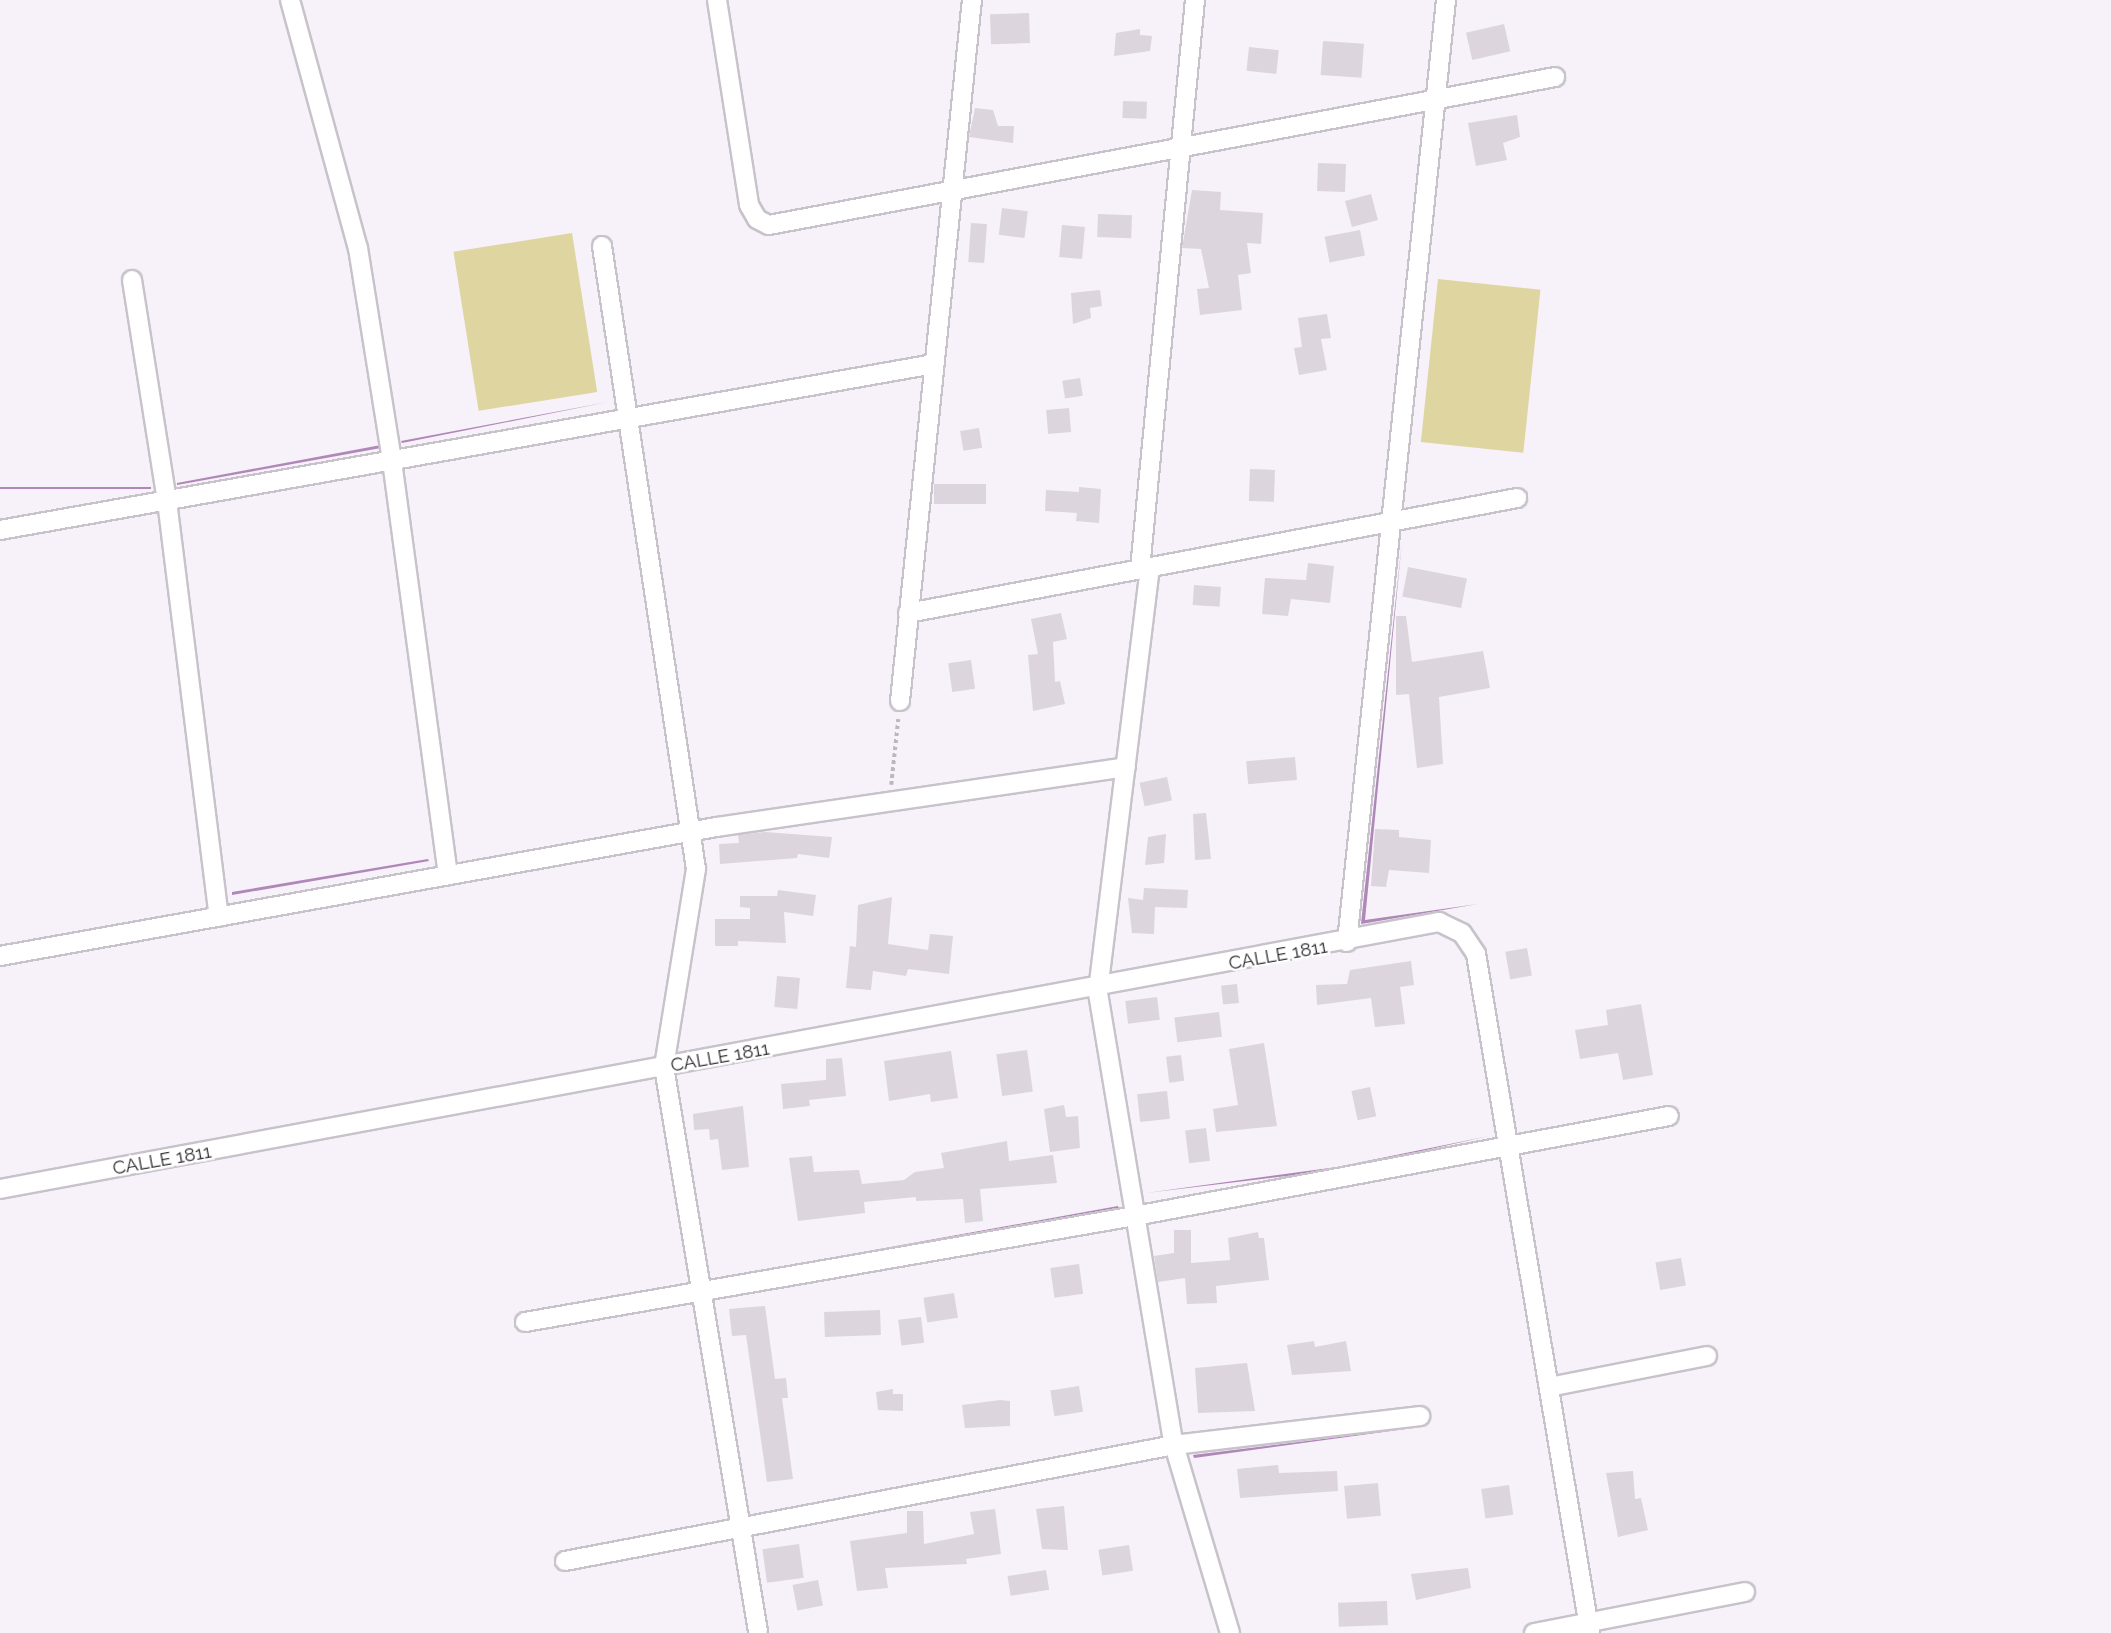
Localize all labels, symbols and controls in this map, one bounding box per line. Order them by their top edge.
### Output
street label: CALLE 1811 [1227,935,1329,975]
street label: CALLE 1811 [669,1037,771,1077]
street label: CALLE 1811 [111,1140,213,1180]

